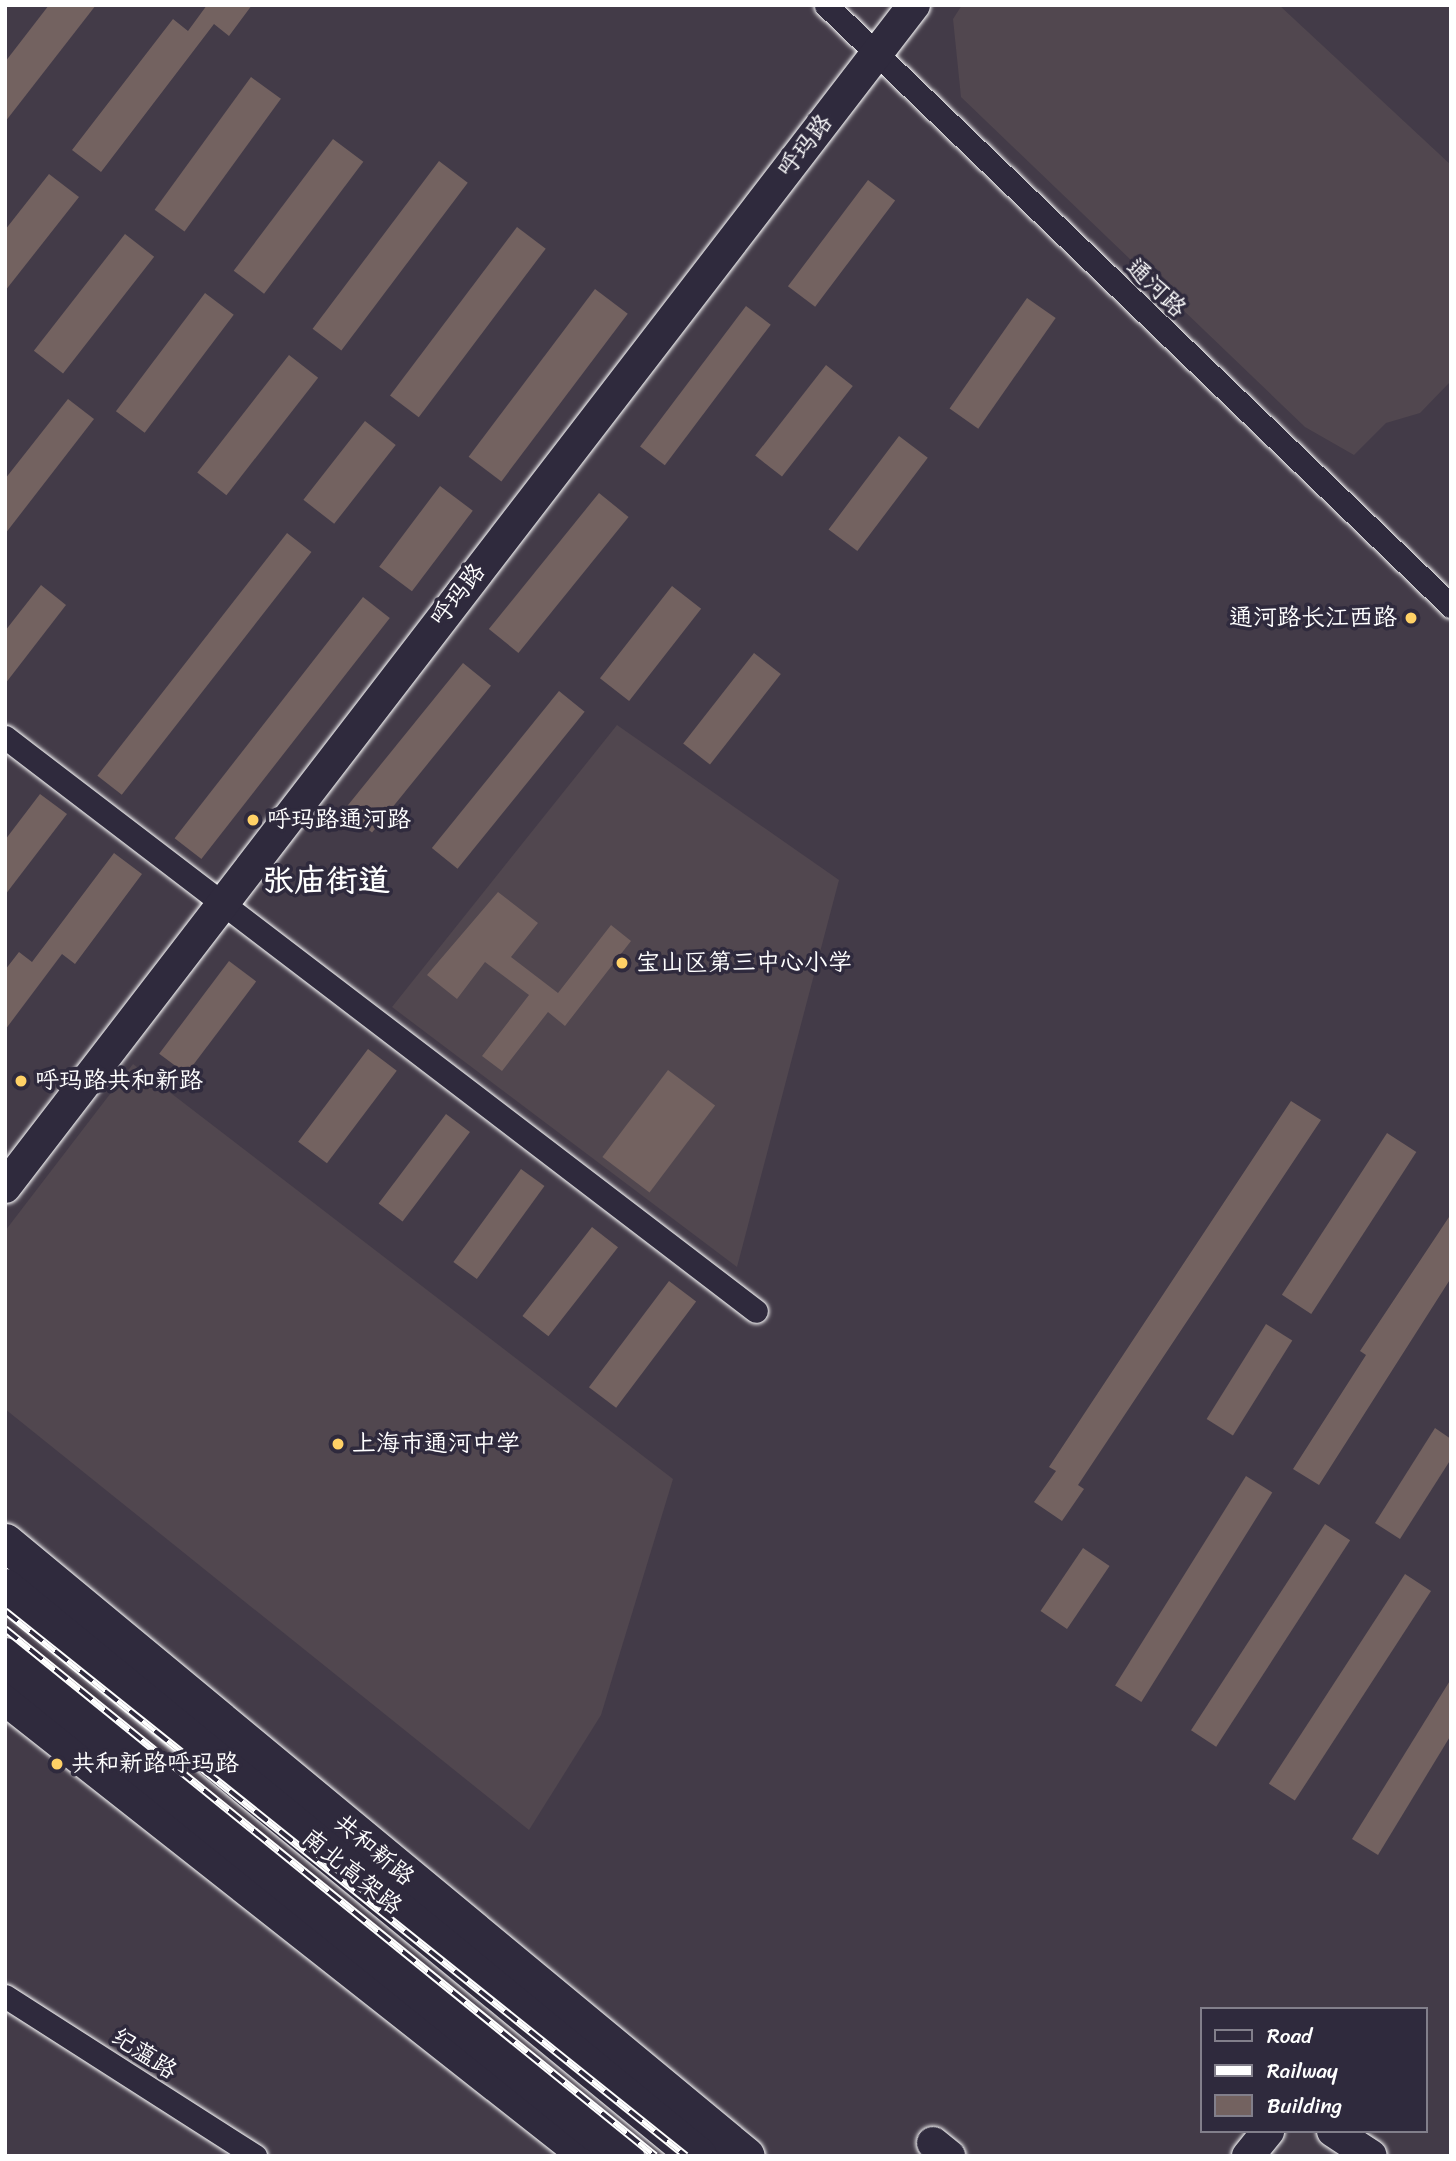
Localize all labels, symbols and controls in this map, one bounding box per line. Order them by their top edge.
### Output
street label: 呼玛路 [771,109,839,183]
street label: 通河路 [1120,253,1192,323]
street label: 呼玛路 [424,558,492,632]
place label: 通河路长江西路 [1229,604,1397,632]
marker: 通河路长江西路 [1403,610,1419,626]
place label: 呼玛路通河路 [267,806,411,834]
marker: 呼玛路通河路 [245,812,261,828]
district label: 张庙街道 [262,862,390,900]
place label: 宝山区第三中心小学 [636,949,852,977]
marker: 宝山区第三中心小学 [614,955,630,971]
place label: 呼玛路共和新路 [35,1067,203,1095]
marker: 呼玛路共和新路 [13,1073,29,1089]
place label: 上海市通河中学 [352,1430,520,1458]
marker: 上海市通河中学 [330,1436,346,1452]
place label: 共和新路呼玛路 [71,1750,239,1778]
marker: 共和新路呼玛路 [49,1756,65,1772]
street label: 共和新路 [328,1808,420,1892]
street label: 南北高架路 [296,1823,408,1921]
legend [1200,2007,1428,2133]
text: Road [1267,2017,1312,2055]
street label: 纪蕰路 [106,2022,182,2086]
text: Railway [1267,2052,1338,2090]
text: Building [1267,2087,1342,2125]

